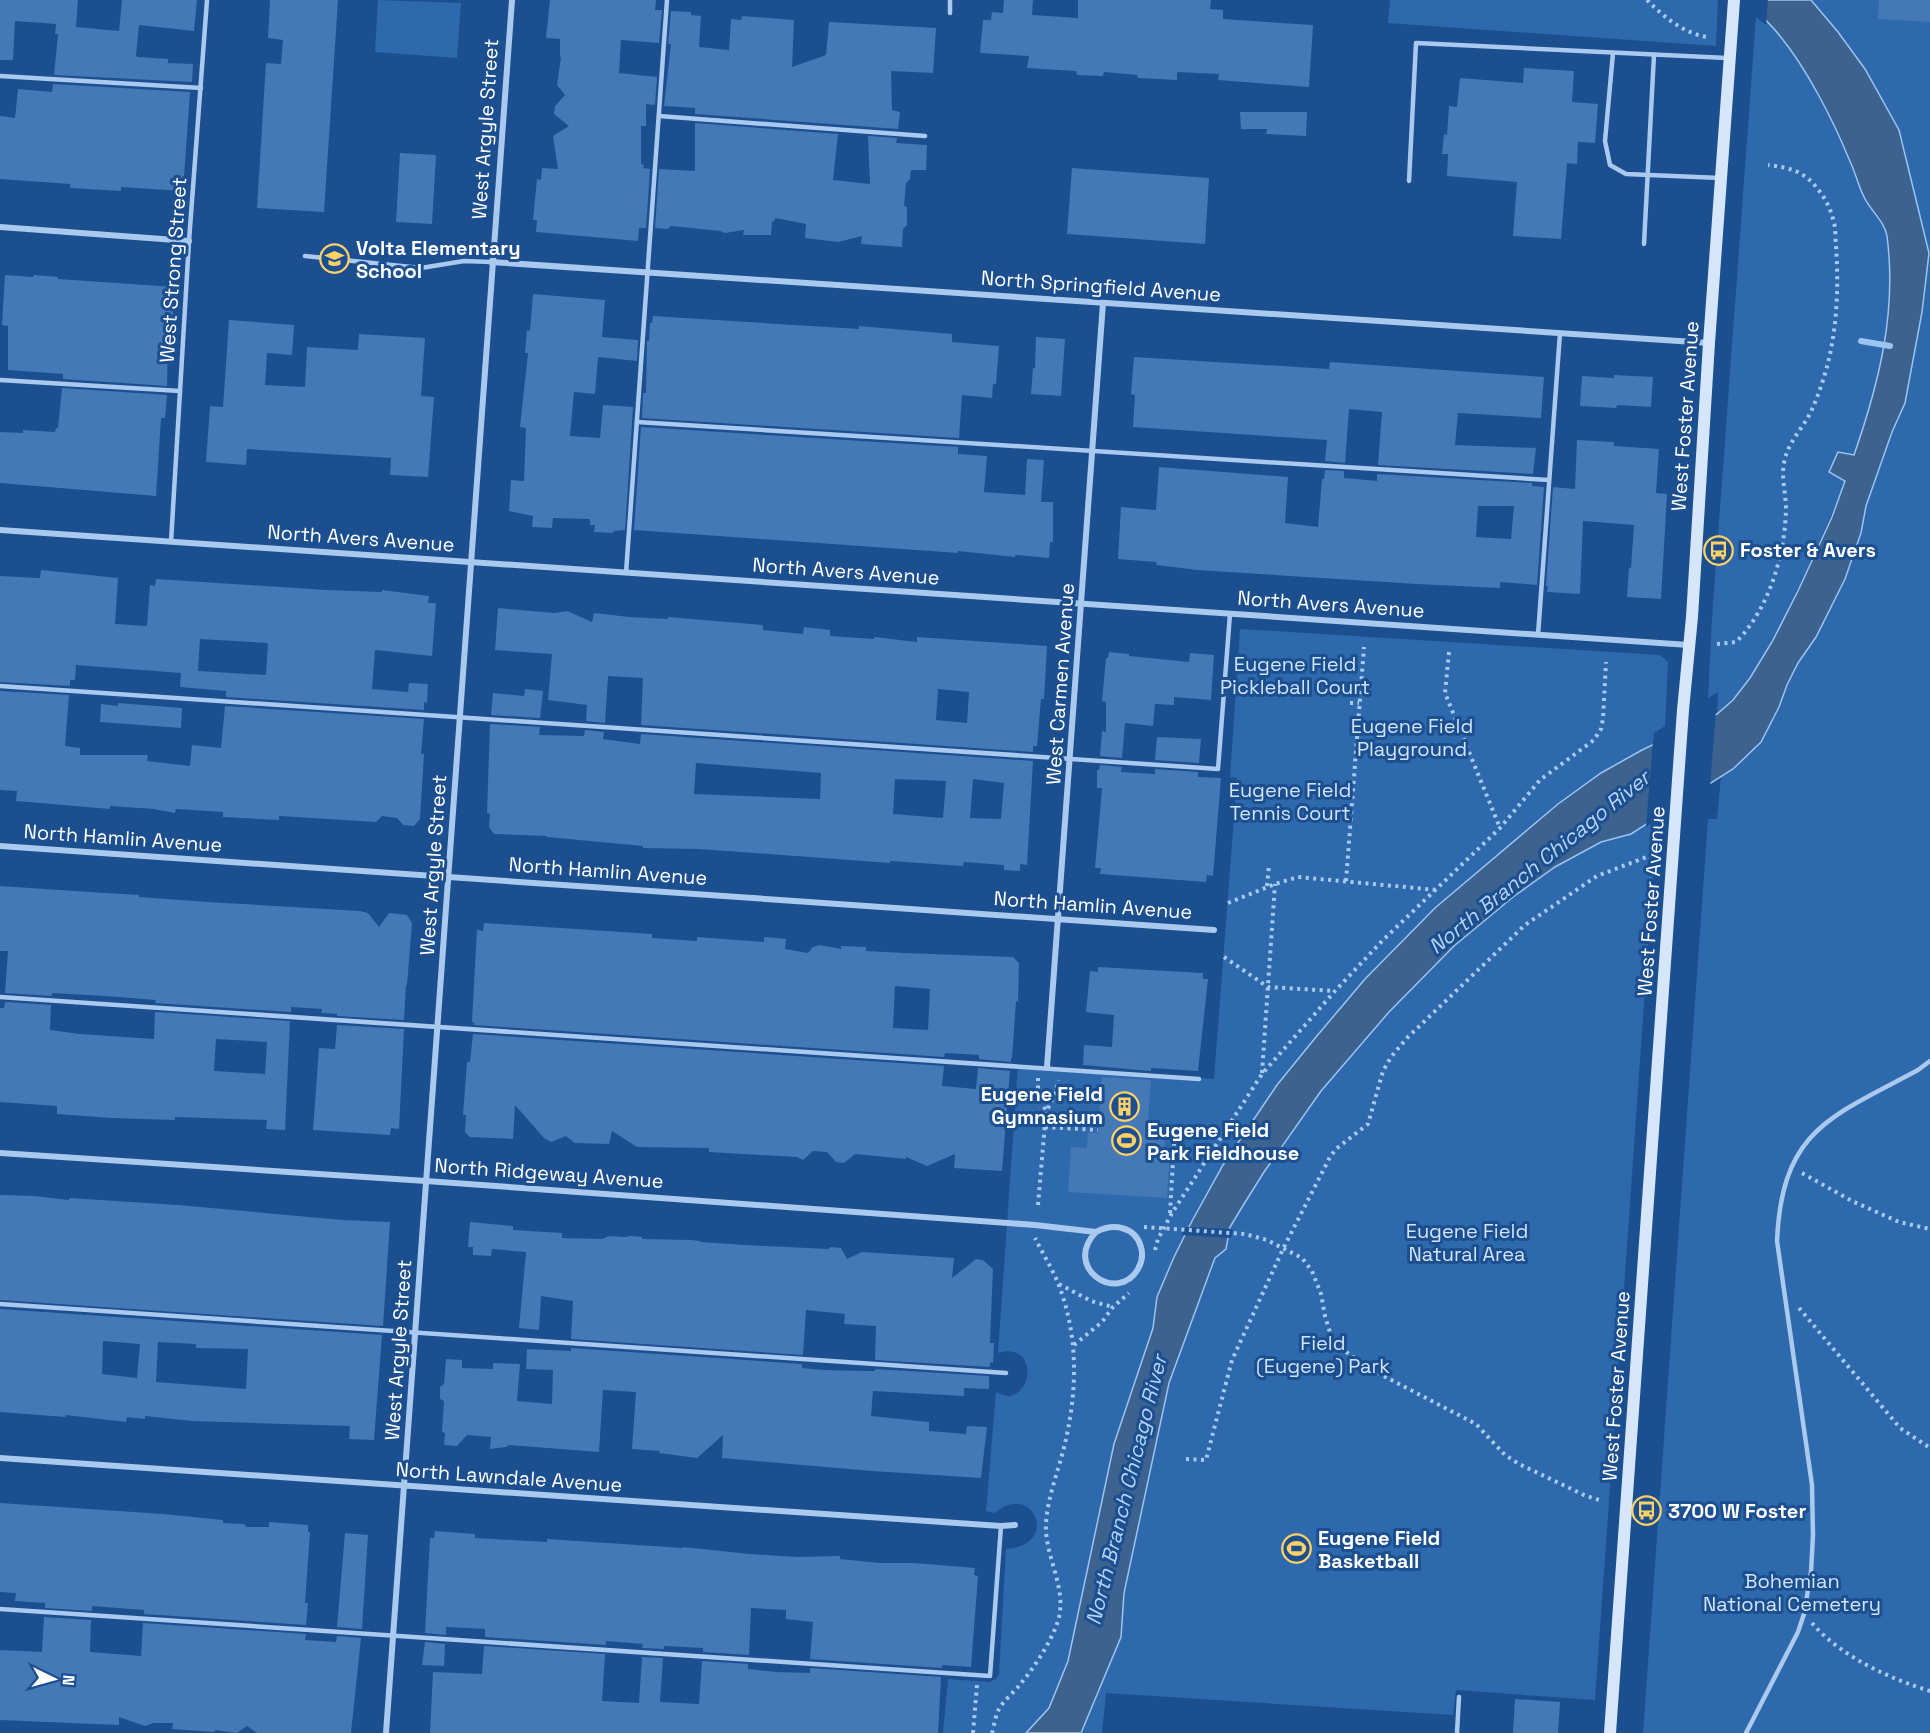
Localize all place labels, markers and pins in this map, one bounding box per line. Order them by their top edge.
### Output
place label: Volta Elementary School [356,235,521,284]
school or university icon: Volta Elementary School [319,243,351,275]
bus stop icon: Foster & Avers [1703,534,1735,566]
place label: Foster & Avers [1740,537,1876,563]
place label: Eugene Field Gymnasium [981,1081,1103,1130]
building icon: Eugene Field Gymnasium [1108,1090,1140,1122]
place label: Eugene Field Park Fieldhouse [1147,1117,1299,1166]
sports icon: Eugene Field Park Fieldhouse [1110,1125,1142,1157]
bus stop icon: 3700 W Foster [1631,1495,1663,1527]
place label: 3700 W Foster [1668,1498,1806,1524]
place label: Eugene Field Basketball [1318,1525,1440,1574]
sports icon: Eugene Field Basketball [1281,1533,1313,1565]

